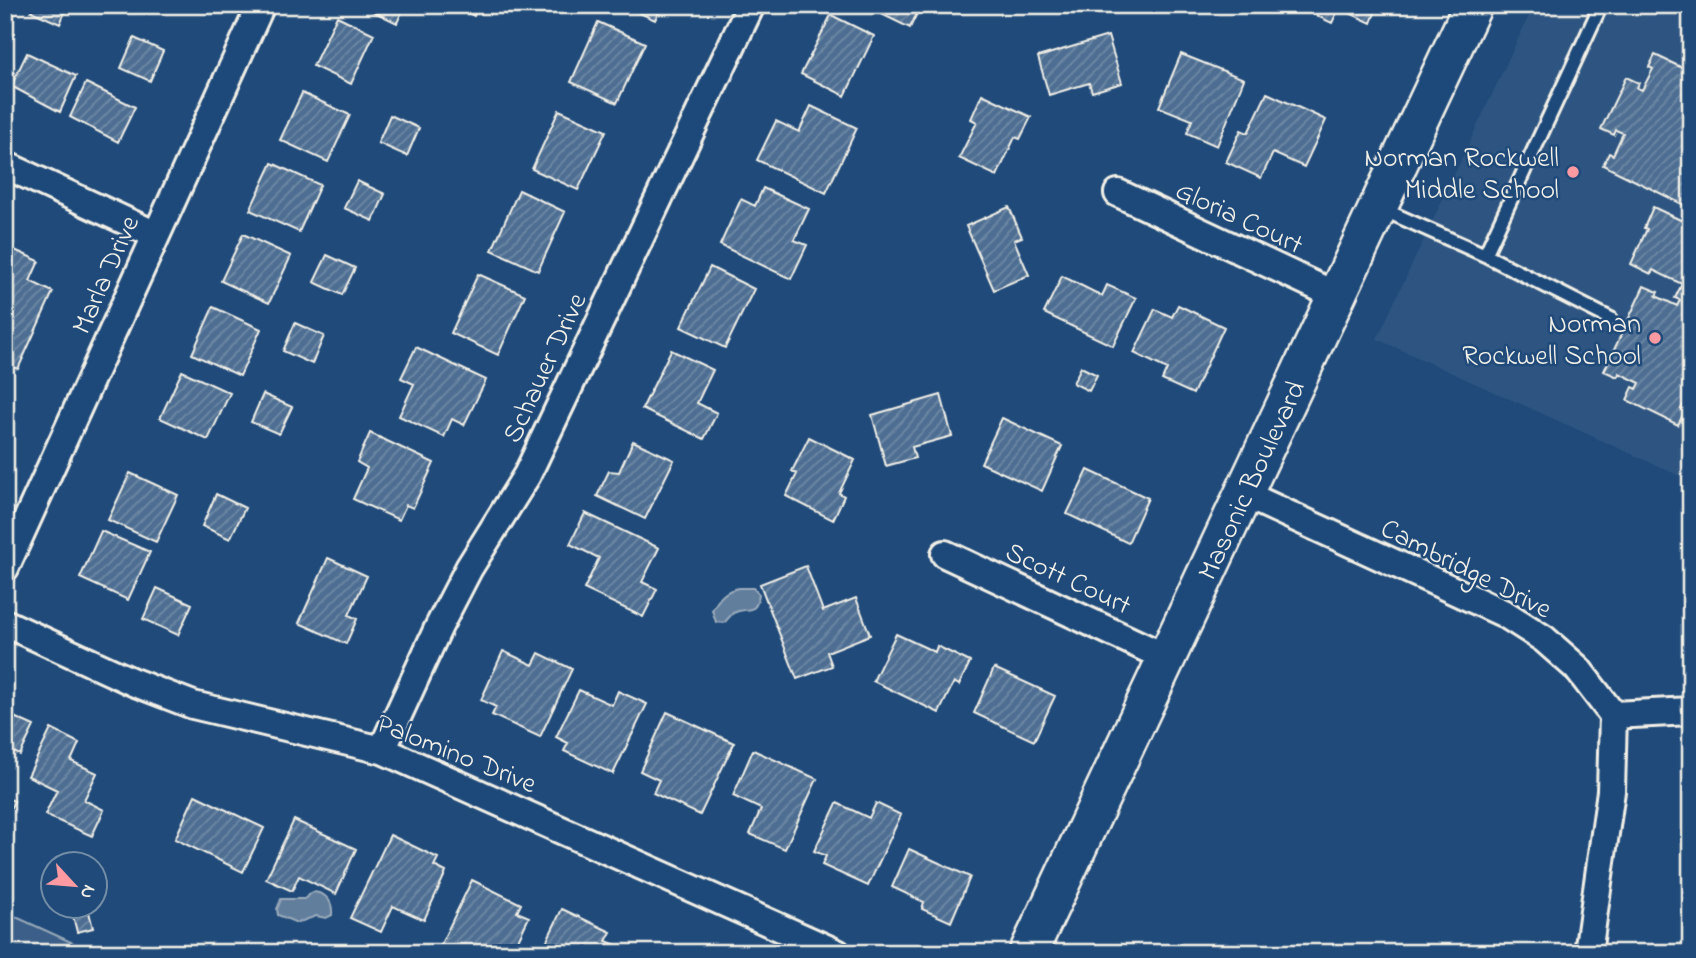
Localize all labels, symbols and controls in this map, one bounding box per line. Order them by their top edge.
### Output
place label: Norman Rockwell Middle School [1364,139,1559,212]
marker: Norman Rockwell Middle School [1565,164,1581,180]
street label: Gloria Court [1168,172,1309,267]
street label: Marla Drive [63,209,152,341]
street label: Schauer Drive [493,286,599,450]
place label: Norman Rockwell School [1462,305,1641,378]
marker: Norman Rockwell School [1647,330,1663,346]
street label: Masonic Boulevard [1189,374,1318,588]
street label: Cambridge Drive [1373,509,1558,631]
street label: Scott Court [998,533,1137,627]
street label: Palomino Drive [369,704,542,806]
north arrow [38,850,108,920]
text: N [72,880,102,903]

